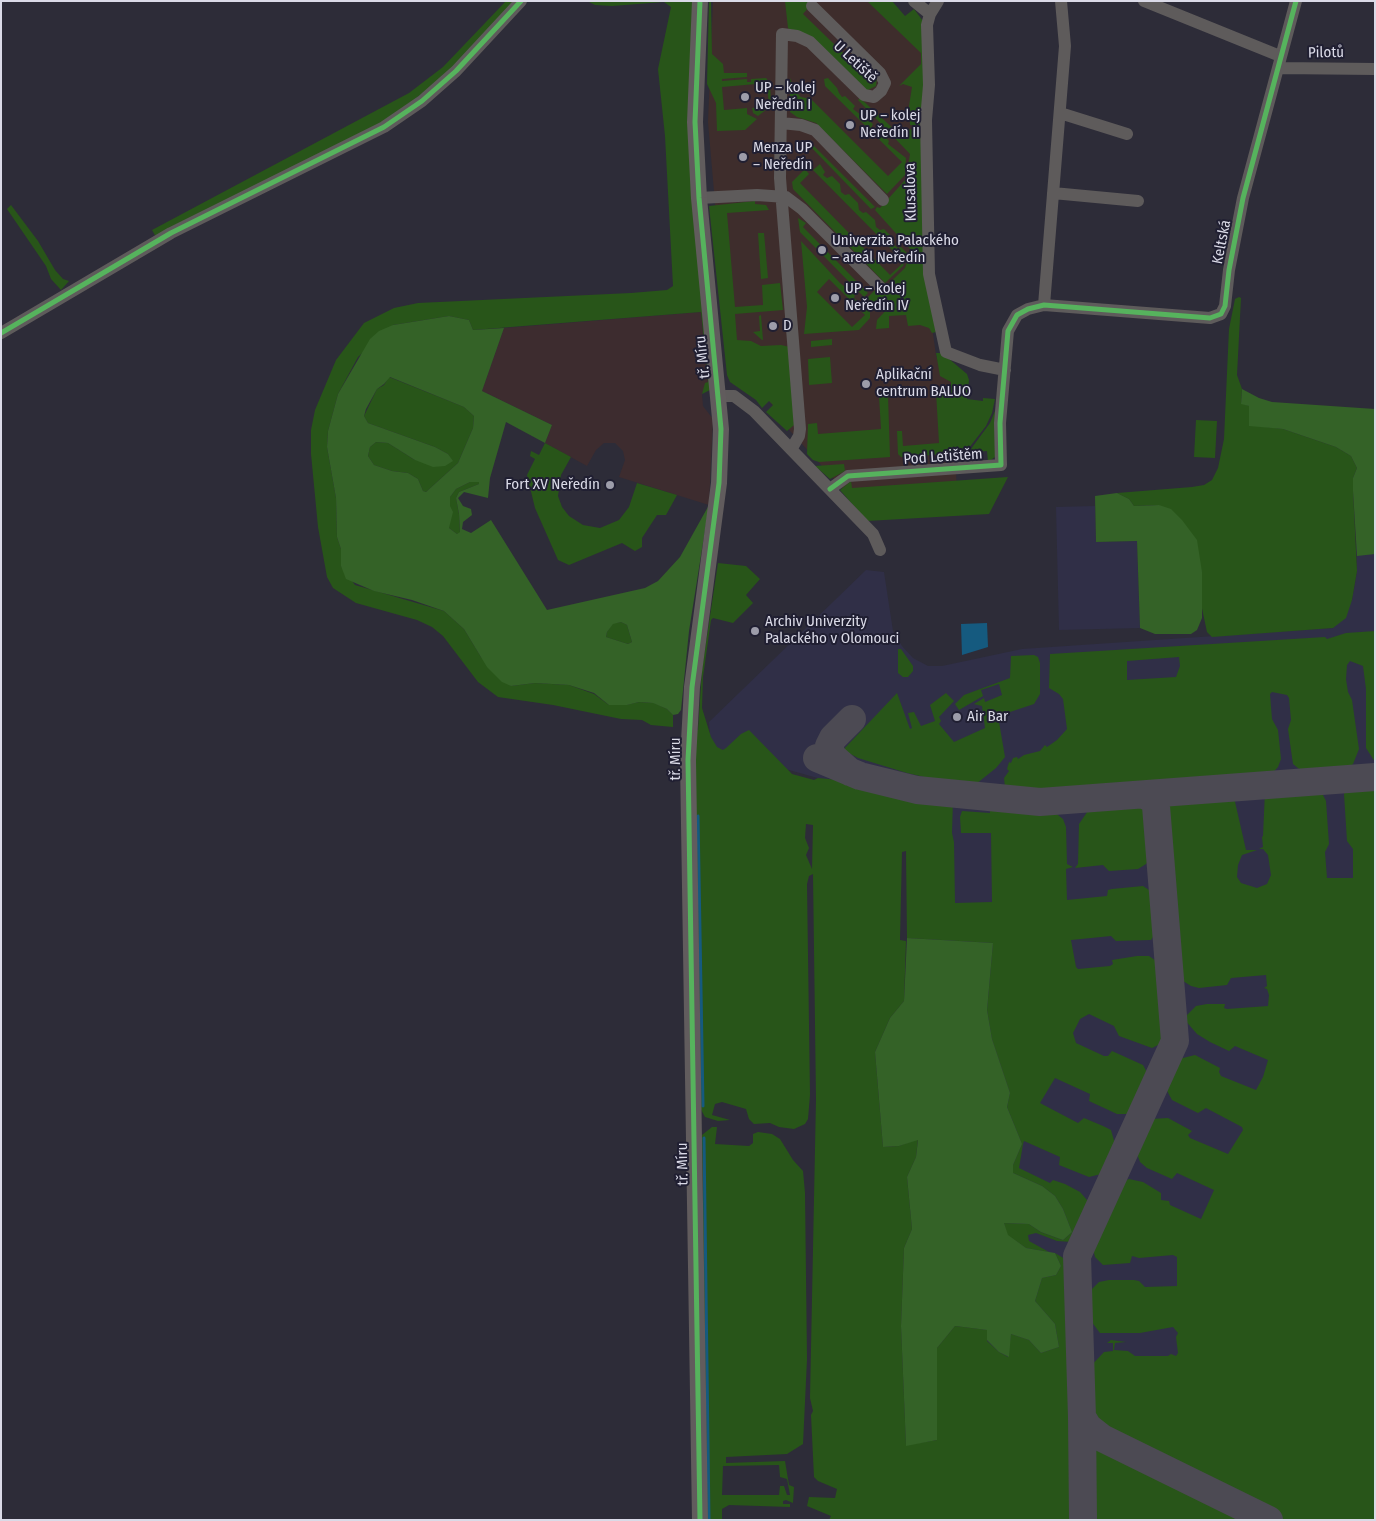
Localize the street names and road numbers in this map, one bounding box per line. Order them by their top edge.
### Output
street label: U Letiště [829,37,881,87]
street label: Pilotů [1308,44,1344,62]
street label: Klusalova [901,162,921,222]
street label: Keltská [1209,218,1235,266]
street label: tř. Míru [692,335,714,379]
street label: Pod Letištěm [903,445,983,469]
street label: tř. Míru [667,737,685,781]
street label: tř. Míru [674,1142,692,1186]

